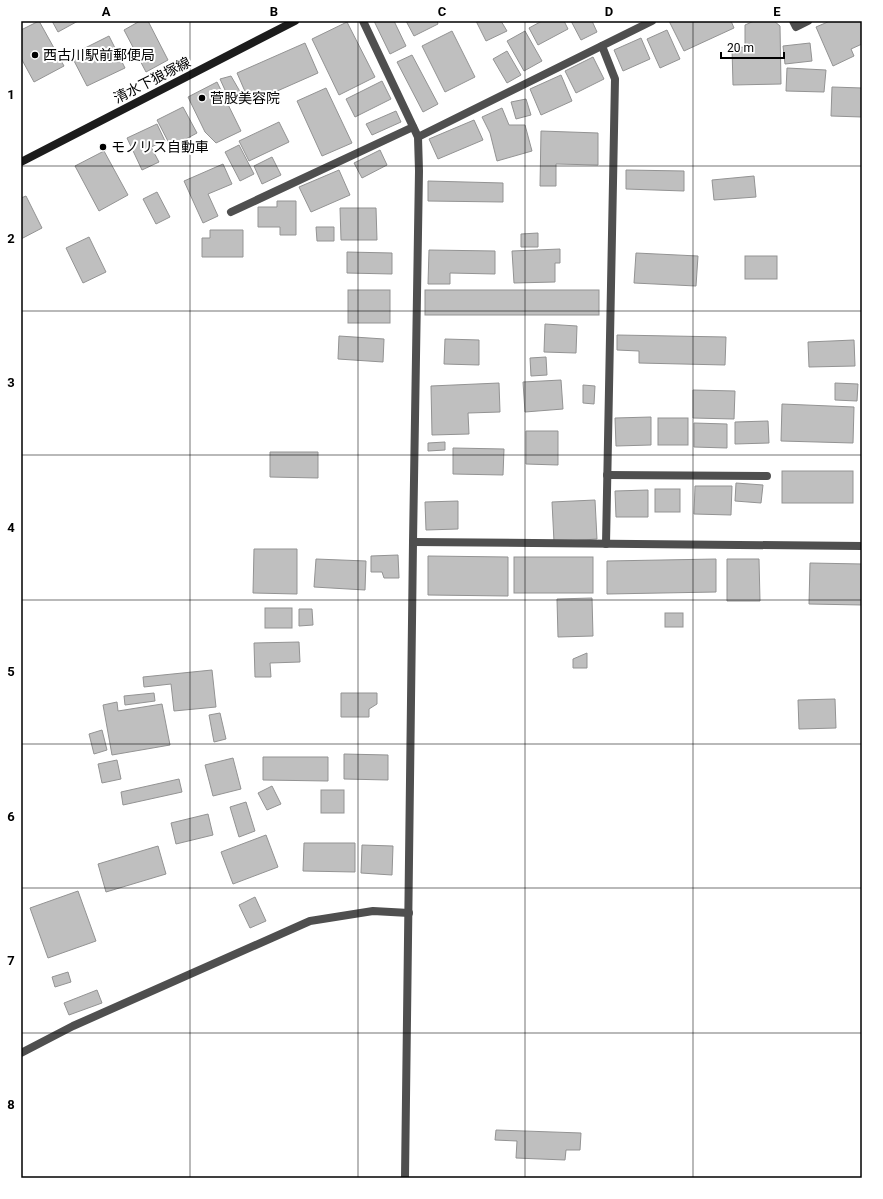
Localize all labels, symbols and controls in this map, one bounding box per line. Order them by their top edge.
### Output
text: A [102,4,111,19]
text: B [270,4,278,19]
text: C [438,4,447,19]
text: D [605,4,613,19]
text: E [773,4,781,19]
scale bar [721,34,784,60]
text: 20 m [727,41,754,55]
place label: 西古川駅前郵便局 [43,47,155,63]
marker: 西古川駅前郵便局 [30,50,40,60]
street label: 清水下狼塚線 [111,54,193,106]
text: 1 [7,87,15,102]
place label: 菅股美容院 [210,90,280,106]
marker: 菅股美容院 [197,93,207,103]
place label: モノリス自動車 [111,139,209,155]
marker: モノリス自動車 [98,142,108,152]
text: 2 [7,231,15,246]
text: 3 [7,375,15,390]
text: 4 [7,520,15,535]
text: 5 [7,664,15,679]
text: 6 [7,809,15,824]
text: 7 [7,953,15,968]
text: 8 [7,1097,15,1112]

